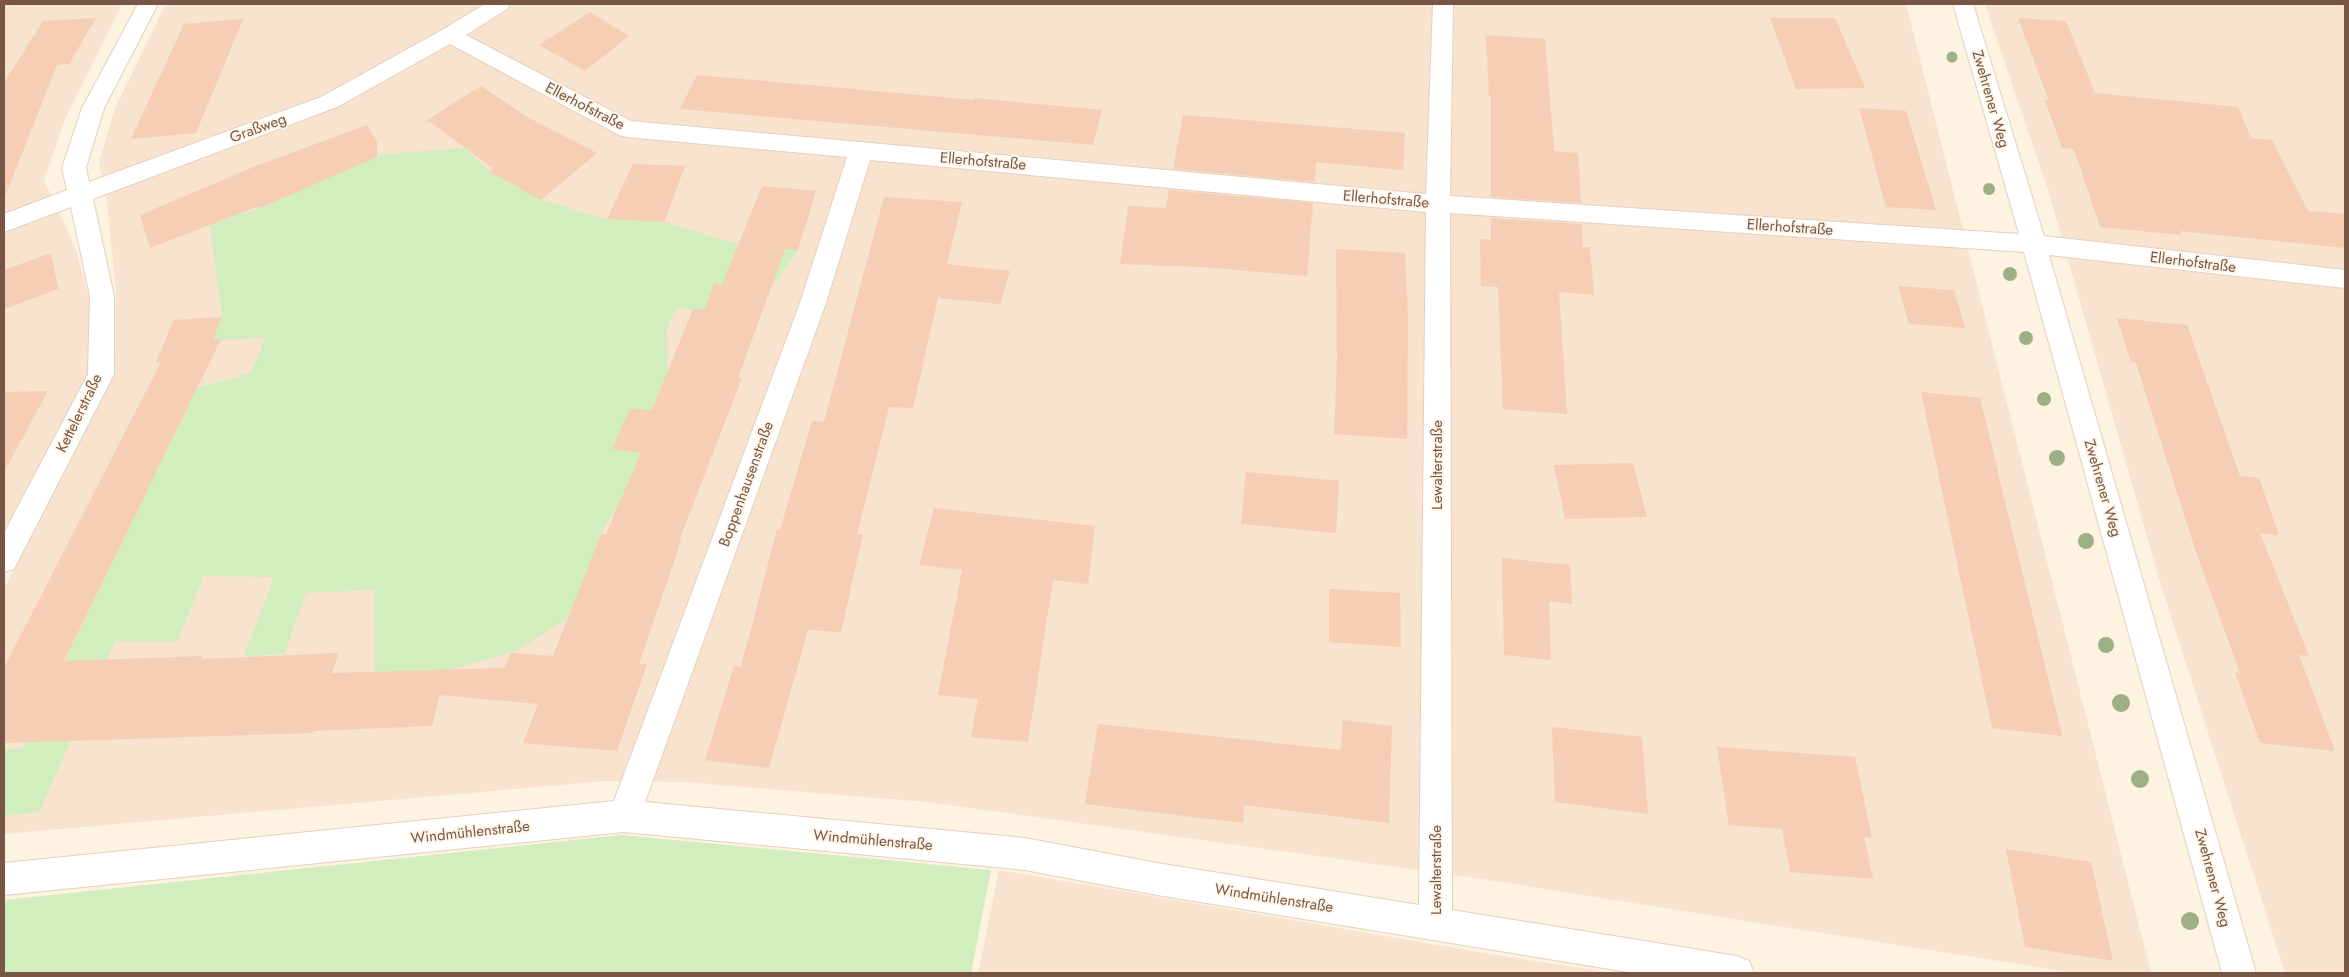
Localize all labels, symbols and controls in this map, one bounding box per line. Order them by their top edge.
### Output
street label: Zwehrener Weg [1967,48,2015,150]
street label: Ellerhofstraße [541,77,629,136]
street label: Graßweg [227,108,289,148]
street label: Ellerhofstraße [939,146,1027,176]
street label: Ellerhofstraße [1342,184,1430,214]
street label: Ellerhofstraße [1746,213,1834,241]
street label: Ellerhofstraße [2149,246,2238,278]
street label: Kettelerstraße [50,370,108,456]
street label: Boppenhausenstraße [713,418,779,550]
street label: Lewalterstraße [1426,420,1448,510]
street label: Zwehrener Weg [2079,437,2127,539]
street label: Windmühlenstraße [409,815,531,849]
street label: Windmühlenstraße [812,824,934,856]
street label: Lewalterstraße [1425,825,1447,915]
street label: Zwehrener Weg [2189,826,2237,930]
street label: Windmühlenstraße [1213,878,1335,918]

